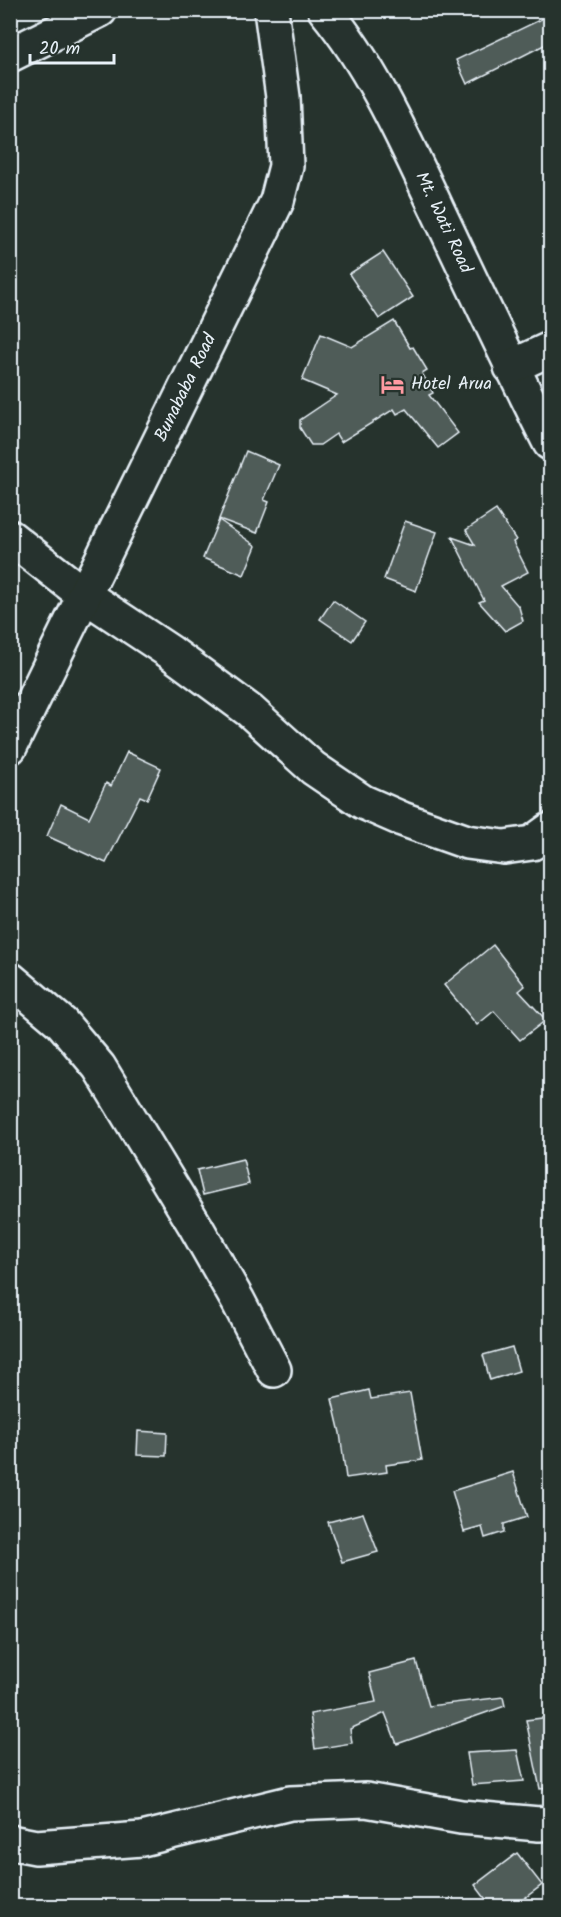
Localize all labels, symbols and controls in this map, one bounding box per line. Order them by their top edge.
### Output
scale bar [30,27,114,65]
text: 20 m [39,35,80,64]
street label: Mt. Wati Road [407,167,480,279]
street label: Bunababa Road [147,328,225,447]
place label: Hotel Arua [411,370,492,399]
hotel icon: Hotel Arua [380,371,406,397]

